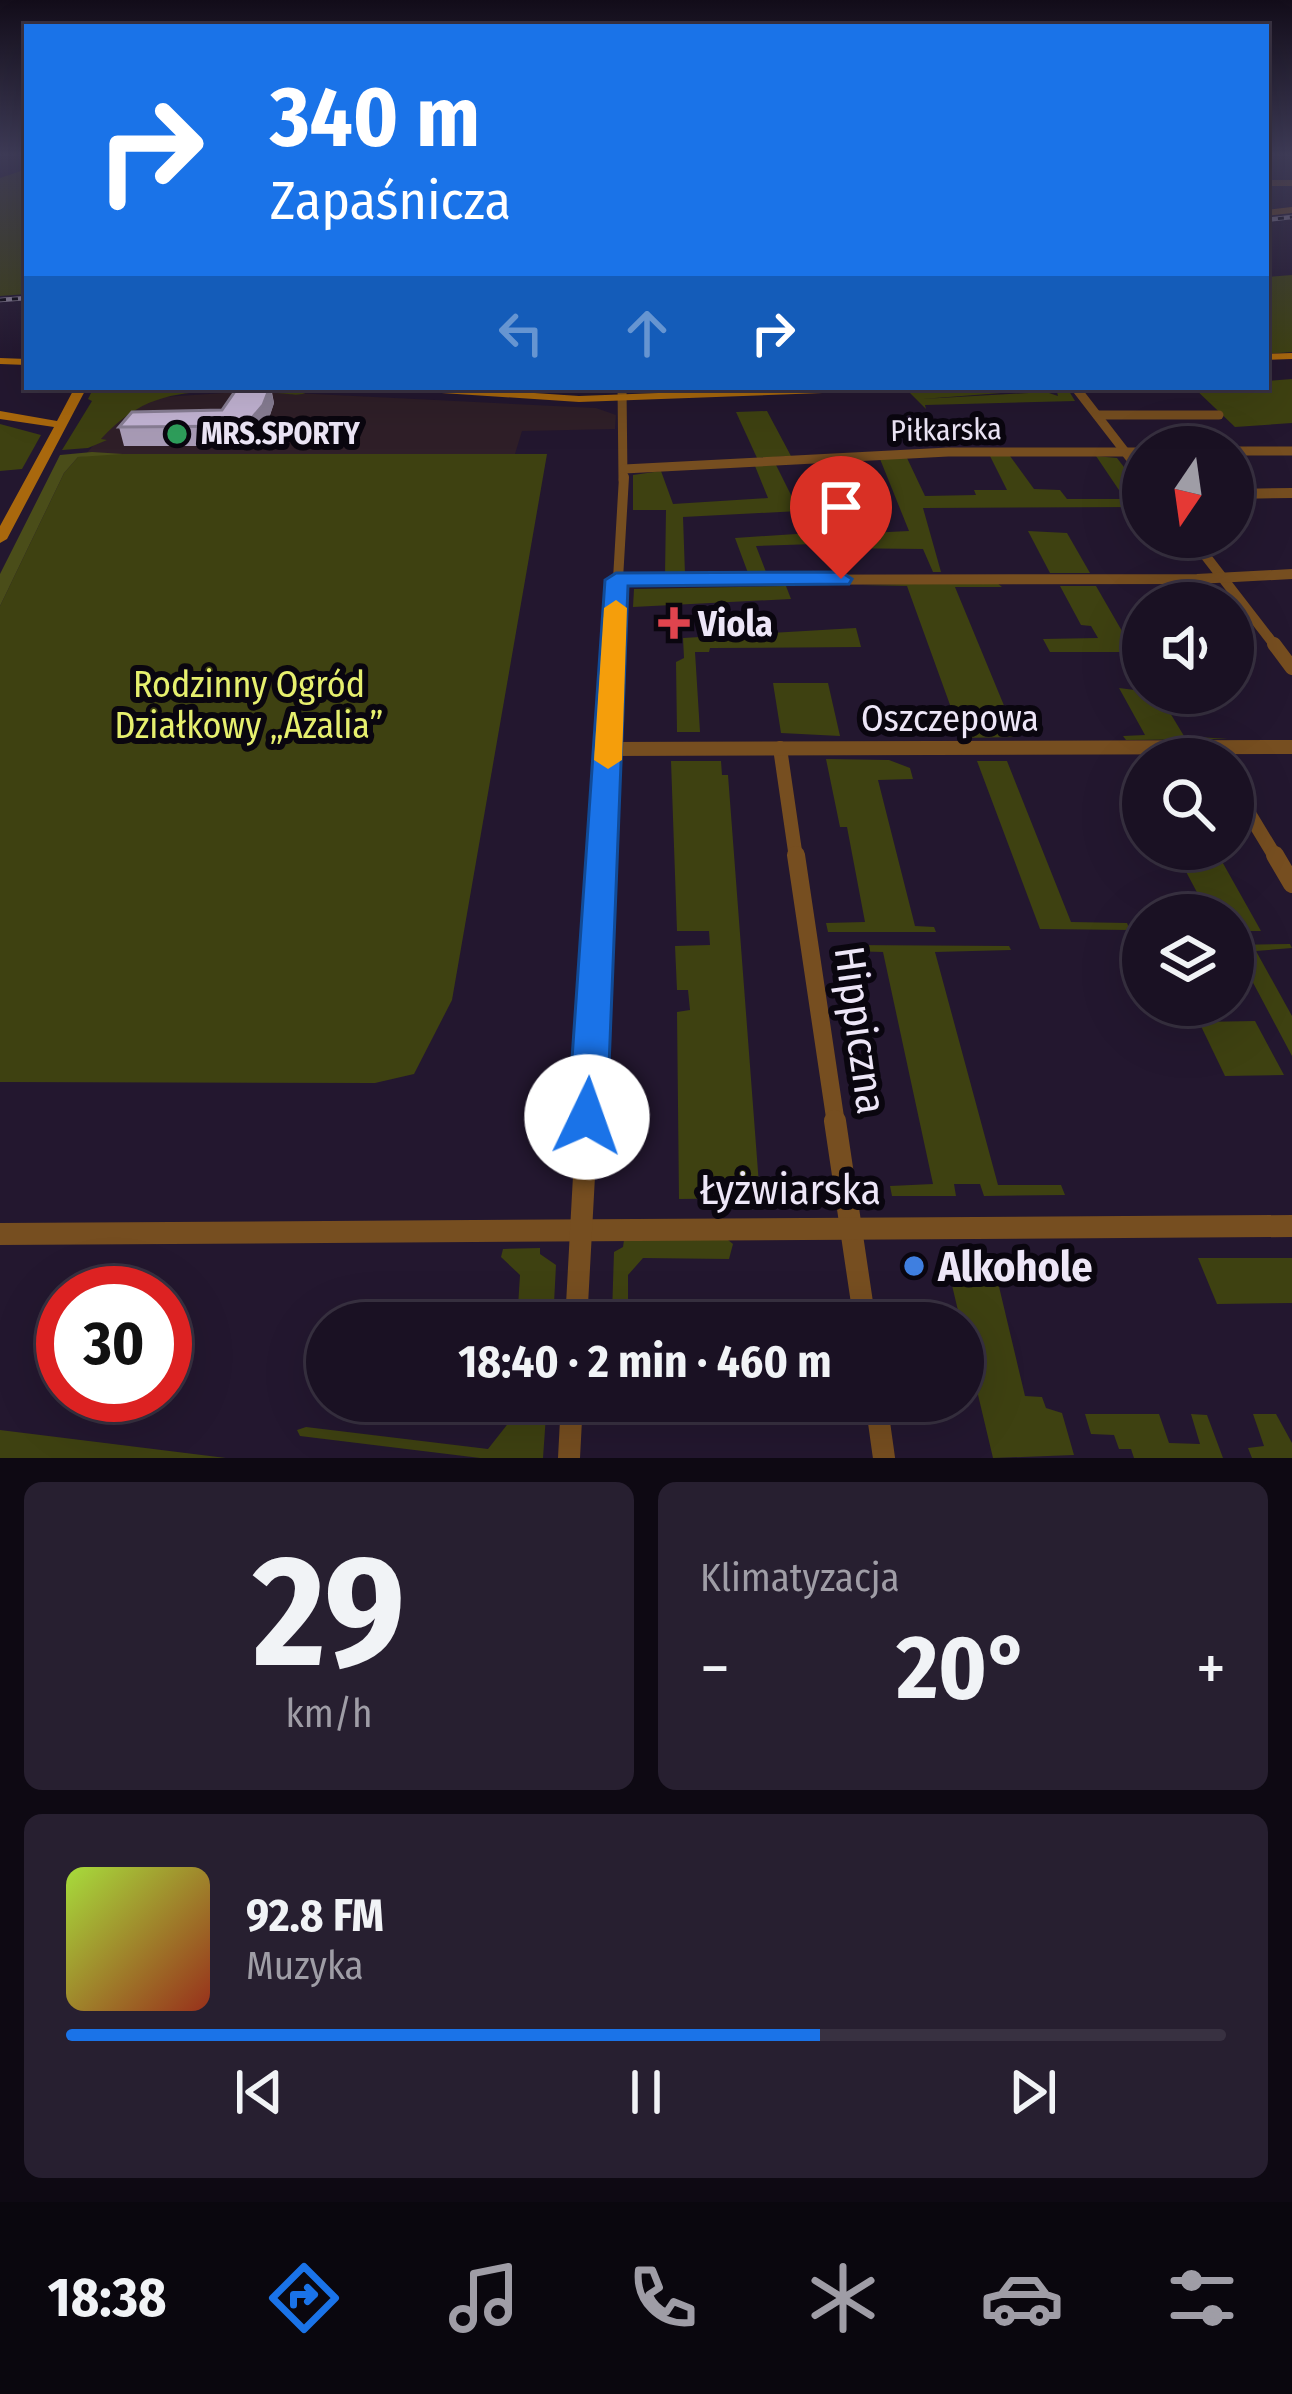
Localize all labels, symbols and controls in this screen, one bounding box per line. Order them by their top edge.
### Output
text: 340 m [270,67,480,168]
icon: right [72,72,228,228]
text: Zapaśnicza [270,169,511,233]
icon: left [488,300,554,366]
icon: ahead [614,300,680,366]
icon: right [740,300,806,366]
street label: Piłkarska [890,411,1002,449]
place label: MRS.SPORTY [201,416,360,452]
marker: MRS.SPORTY [164,421,190,447]
north arrow [1122,426,1254,558]
map controls [1122,426,1254,1026]
pin [790,456,892,579]
icon: arrive [808,474,874,540]
button: sound [1122,582,1254,714]
place label: Viola [697,602,773,646]
marker: Viola [661,610,687,636]
park label: Rodzinny Ogród Działkowy „Azalia” [115,663,383,748]
street label: Oszczepowa [861,697,1039,741]
button: search [1122,738,1254,870]
button: layers [1122,894,1254,1026]
street label: Hippiczna [824,943,896,1117]
position arrow [524,1054,650,1180]
street label: Łyżwiarska [699,1165,881,1215]
place label: Alkohole [937,1242,1093,1292]
marker: Alkohole [901,1253,927,1279]
speed limit sign: 30 [36,1266,192,1422]
text: 18:40 · 2 min · 460 m [458,1335,832,1389]
text: 29 [253,1519,405,1706]
text: Klimatyzacja [700,1555,900,1601]
text: 20° [896,1614,1029,1722]
text: − [700,1629,730,1708]
text: + [1196,1629,1226,1708]
text: km/h [286,1691,372,1737]
text: 92.8 FM [246,1889,384,1943]
text: Muzyka [246,1943,364,1989]
icon: previous [226,2059,292,2125]
icon: pause [613,2059,679,2125]
icon: next [1000,2059,1066,2125]
icon: directions [262,2256,346,2340]
icon: music [442,2256,526,2340]
icon: phone [621,2256,705,2340]
icon: climate [801,2256,885,2340]
icon: car [980,2256,1064,2340]
icon: filters [1160,2256,1244,2340]
text: 18:38 [48,2266,166,2330]

